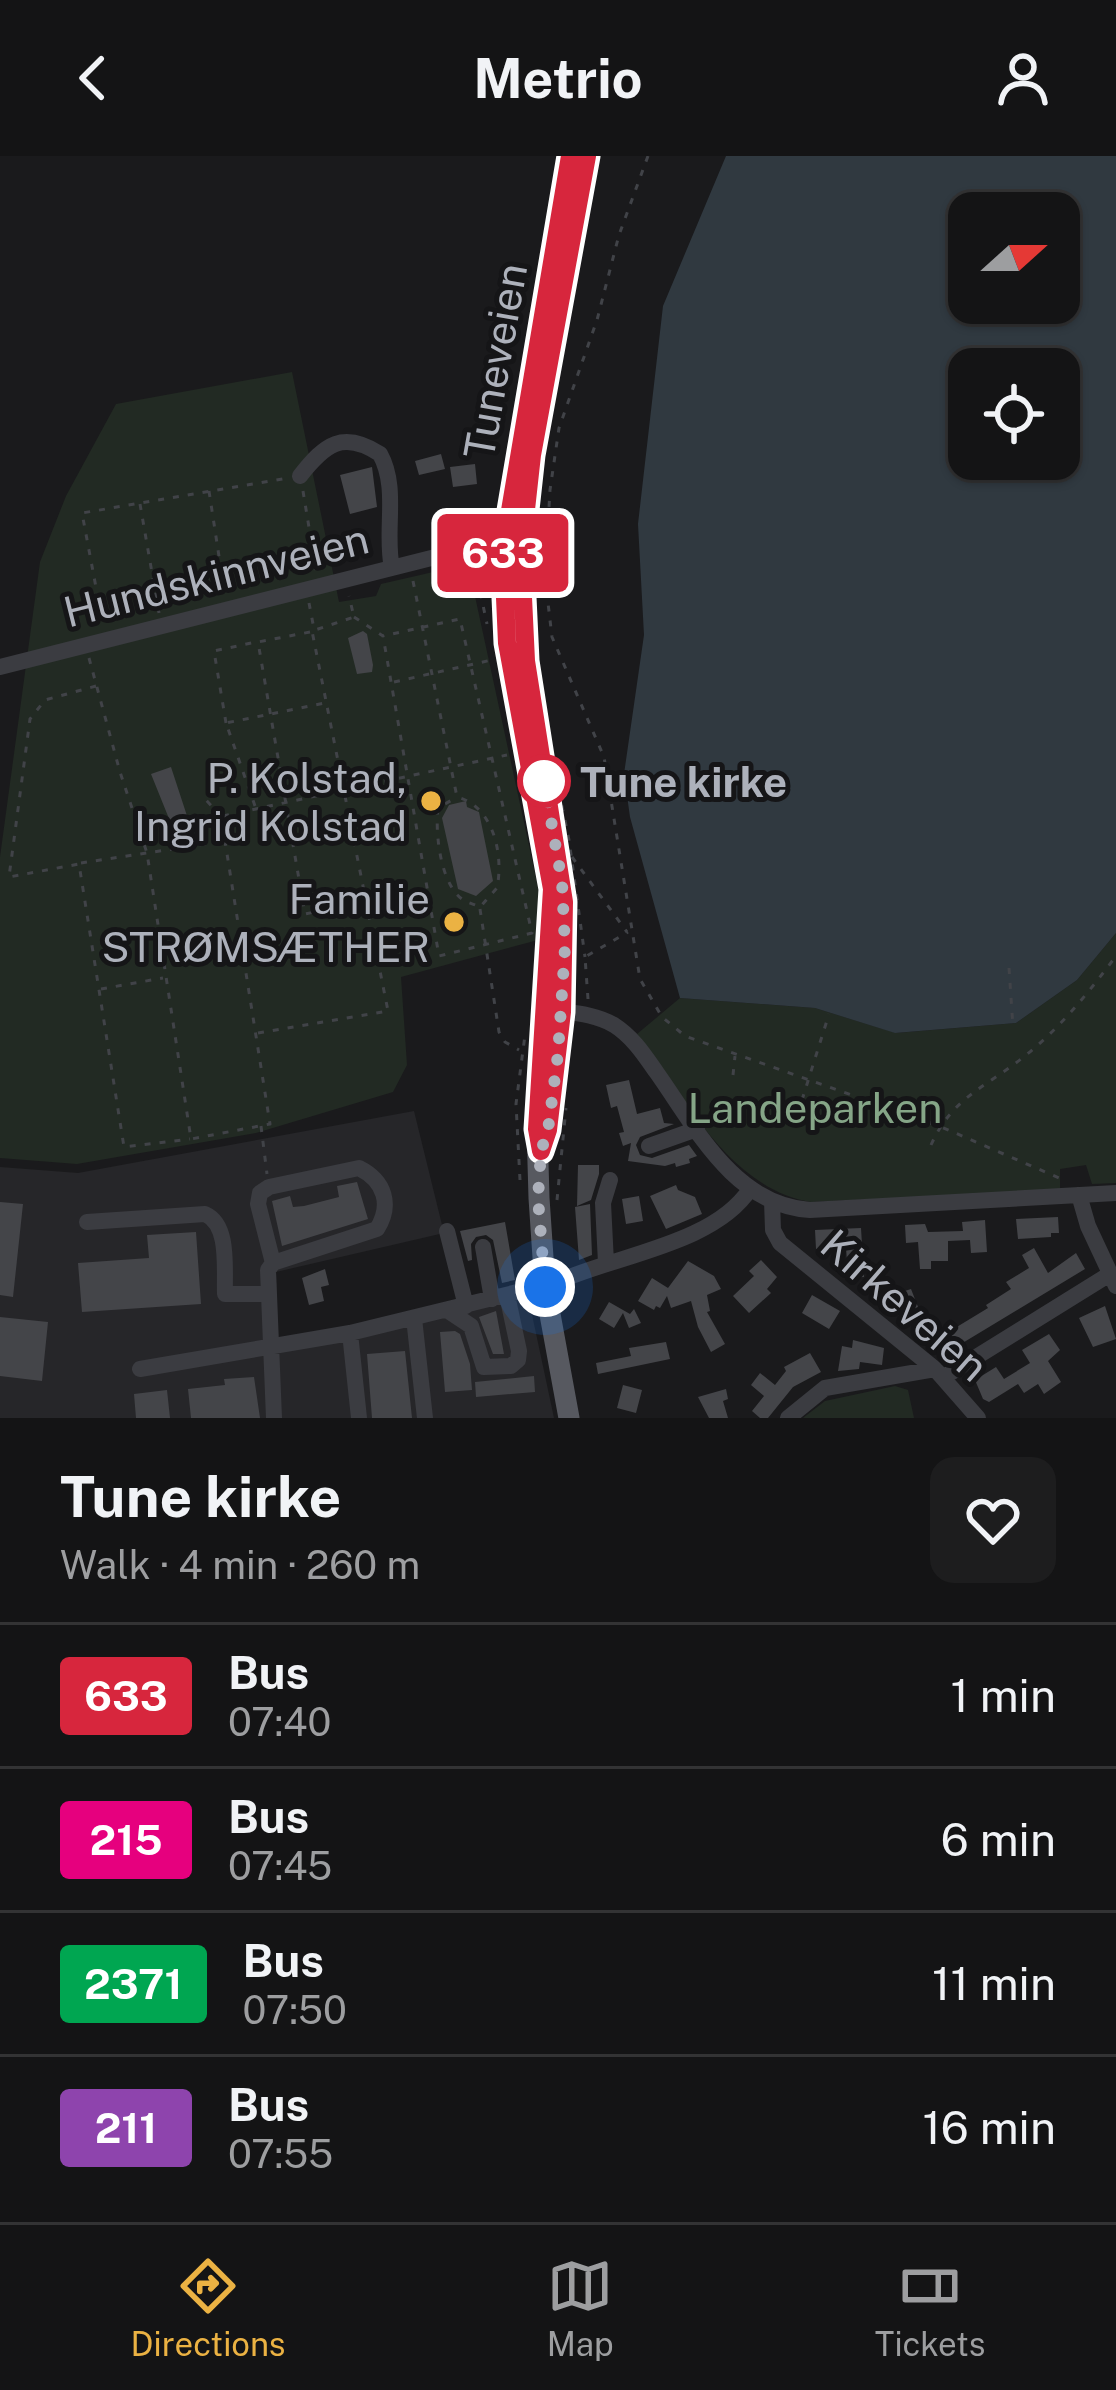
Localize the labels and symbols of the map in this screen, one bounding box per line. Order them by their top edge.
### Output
north arrow [948,192,1080,324]
street label: Tuneveien [454,259,536,463]
street label: Hundskinnveien [59,513,373,637]
line badge: 633 [434,514,572,592]
place label: P. Kolstad, Ingrid Kolstad [134,753,407,850]
marker: Tune kirke [519,756,569,806]
place label: Tune kirke [580,757,787,806]
marker: P. Kolstad, Ingrid Kolstad [418,788,444,814]
place label: Familie STRØMSÆTHER [102,874,430,971]
marker: Familie STRØMSÆTHER [441,909,467,935]
park label: Landeparken [688,1083,942,1132]
street label: Kirkeveien [812,1219,998,1391]
your location [515,1257,575,1317]

